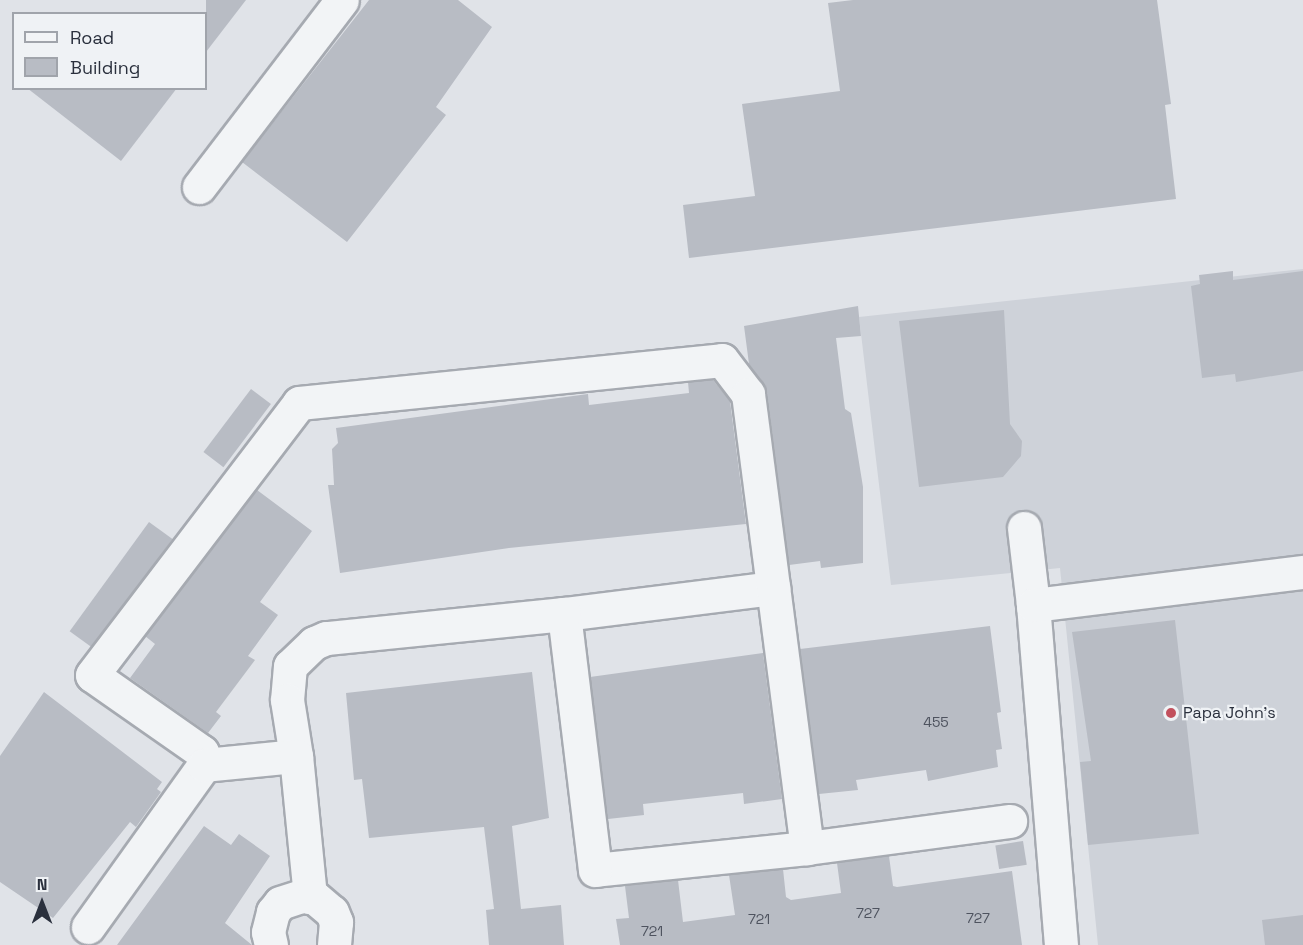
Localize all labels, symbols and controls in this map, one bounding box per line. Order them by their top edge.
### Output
legend [12,12,207,90]
text: Road [70,26,114,49]
text: Building [70,56,140,79]
place label: Papa John's [1183,703,1276,723]
marker: Papa John's [1164,706,1178,720]
house number: 455 [923,714,949,730]
north arrow [12,873,72,933]
text: N [37,874,47,895]
house number: 727 [856,905,880,921]
house number: 727 [966,910,990,926]
house number: 721 [748,911,770,927]
house number: 721 [641,923,663,939]

